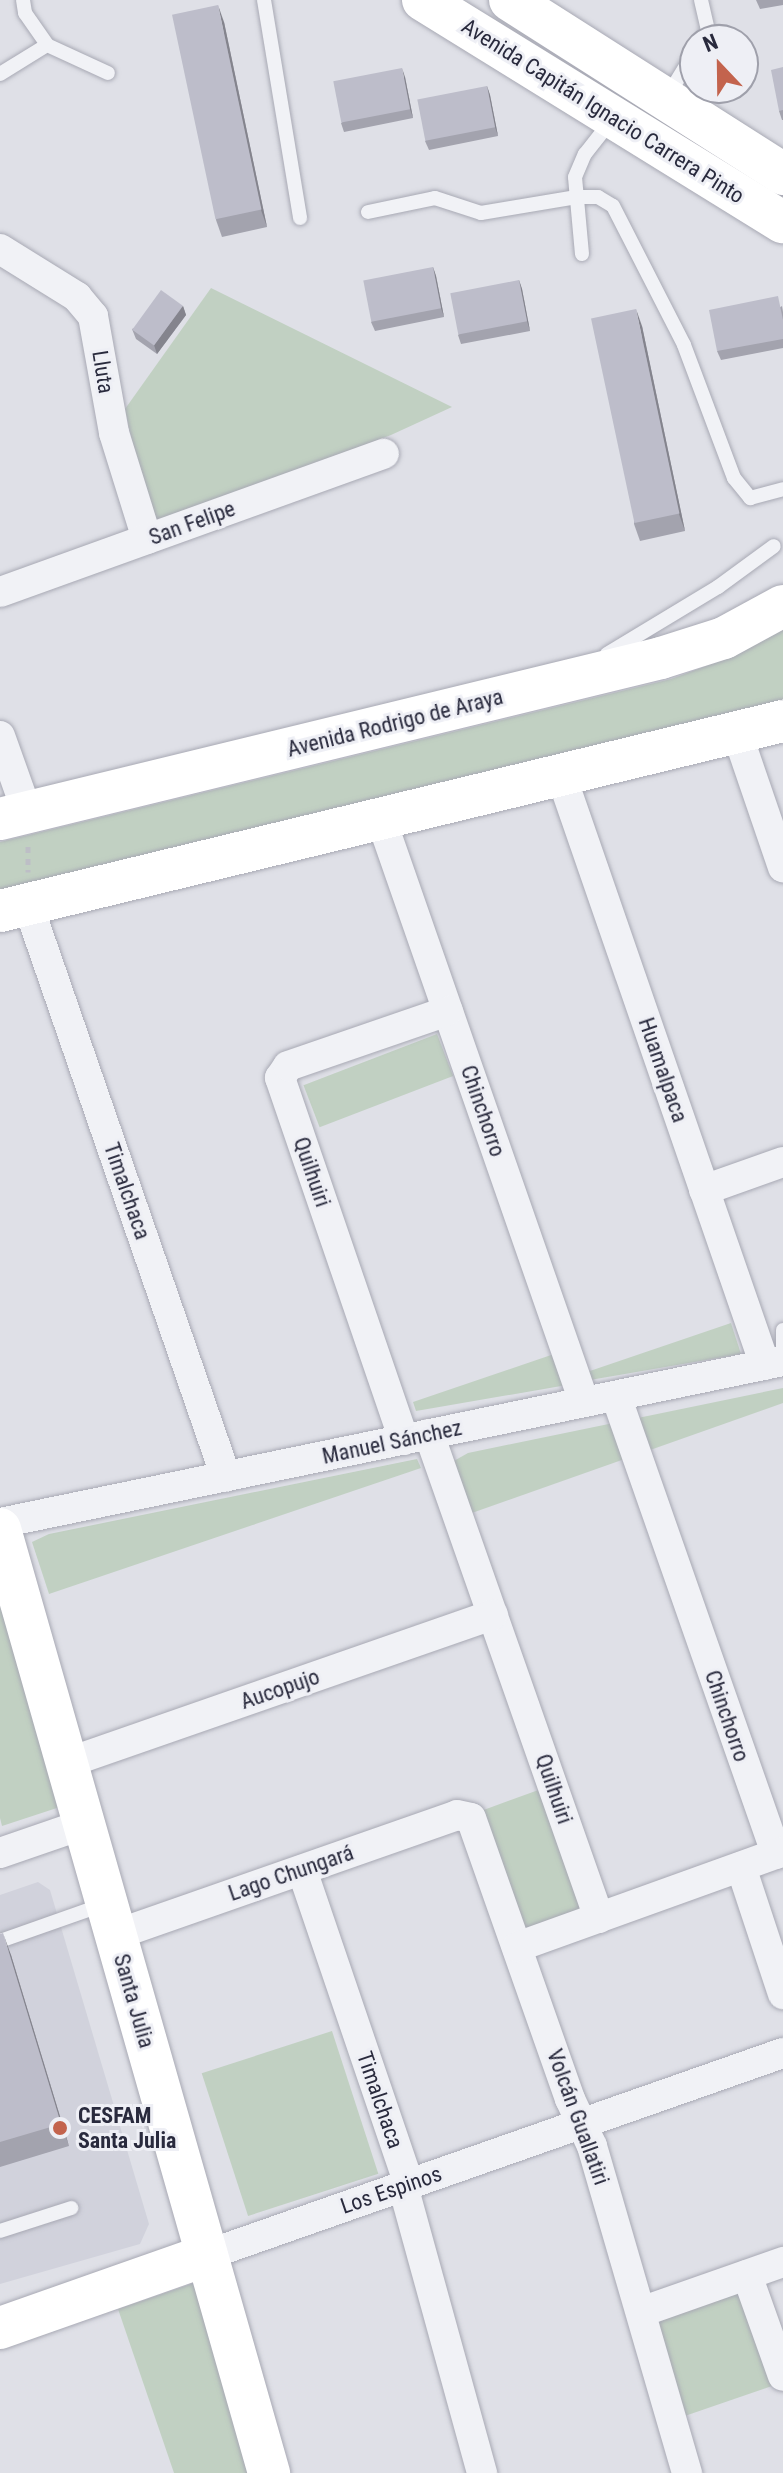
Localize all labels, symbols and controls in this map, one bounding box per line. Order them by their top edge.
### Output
street label: Avenida Capitán Ignacio Carrera Pinto [457,13,749,209]
north arrow [679,24,759,104]
text: N [700,29,721,57]
street label: Lluta [87,349,119,395]
street label: San Felipe [145,495,239,551]
street label: Avenida Rodrigo de Araya [284,683,506,763]
street label: Huamalpaca [633,1014,693,1126]
street label: Chinchorro [455,1062,511,1160]
street label: Quilhuiri [288,1134,336,1210]
street label: Timalchaca [98,1139,156,1243]
street label: Manuel Sánchez [320,1414,464,1470]
street label: Aucopujo [237,1663,323,1715]
street label: Chinchorro [699,1667,755,1765]
street label: Quilhuiri [530,1751,578,1827]
street label: Lago Chungará [225,1839,357,1907]
street label: Santa Julia [108,1951,160,2051]
street label: Volcán Guallatiri [541,2046,615,2188]
street label: Timalchaca [351,2048,409,2152]
place label: CESFAM Santa Julia [78,2102,176,2154]
marker: CESFAM Santa Julia [49,2117,71,2139]
street label: Los Espinos [337,2160,445,2220]

